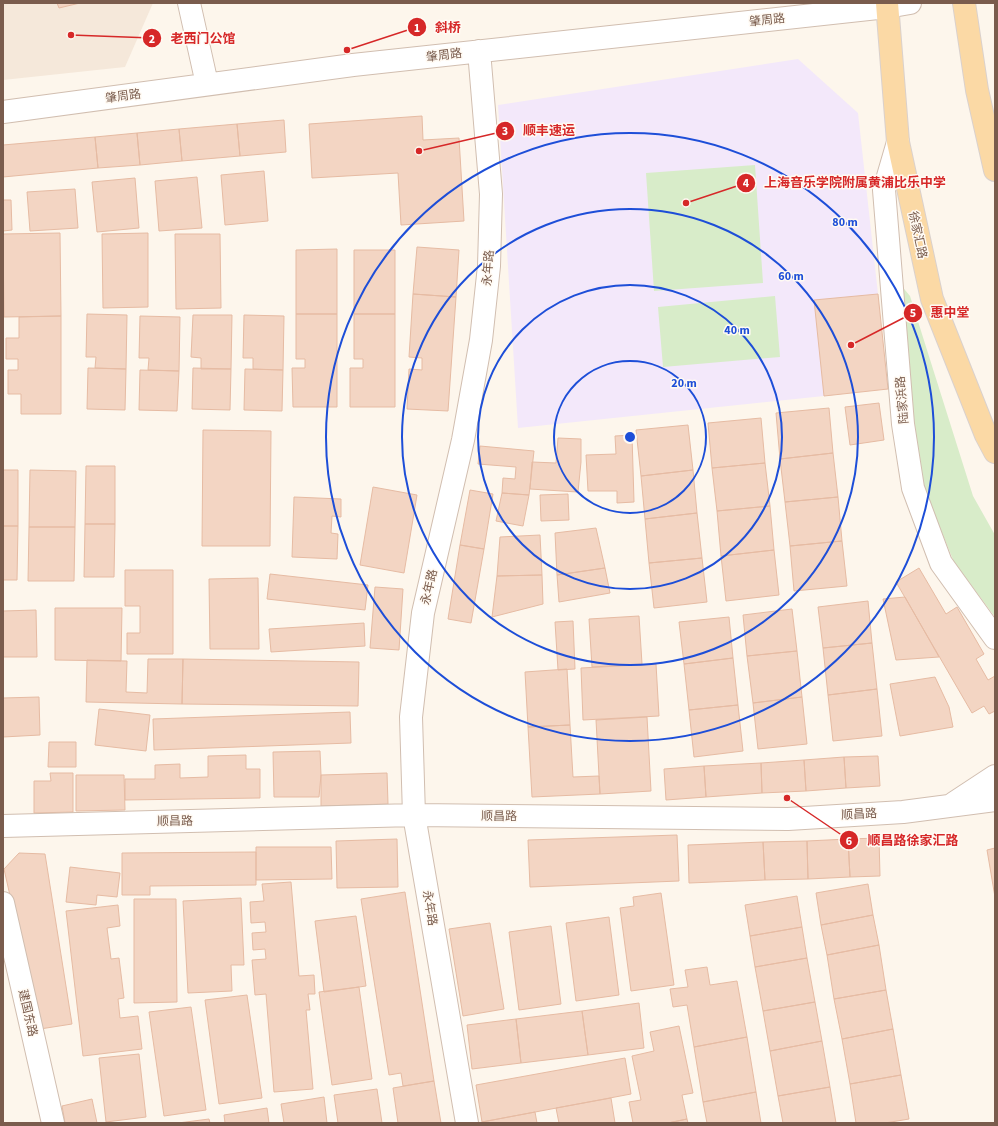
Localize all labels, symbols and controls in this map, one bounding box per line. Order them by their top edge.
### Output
street label: 肇周路 [748,10,786,31]
callout: 斜桥 [407,15,469,40]
text: 斜桥 [435,19,461,37]
text: 1 [414,20,420,37]
callout: 老西门公馆 [142,26,243,51]
text: 老西门公馆 [170,30,236,48]
text: 2 [149,31,155,48]
street label: 肇周路 [425,45,463,66]
street label: 肇周路 [104,86,142,107]
callout: 顺丰速运 [495,118,583,143]
text: 顺丰速运 [523,122,575,140]
text: 3 [502,123,508,140]
callout: 上海音乐学院附属黄浦比乐中学 [736,170,954,195]
text: 上海音乐学院附属黄浦比乐中学 [764,174,946,192]
text: 4 [743,175,750,192]
street label: 徐家汇路 [904,210,931,260]
text: 80 m [832,214,858,231]
street label: 永年路 [479,249,498,287]
text: 60 m [778,268,804,285]
callout: 惠中堂 [903,300,978,325]
text: 惠中堂 [930,304,970,322]
text: 5 [910,305,916,322]
text: 40 m [724,322,750,339]
text: 20 m [671,375,697,392]
street label: 陆家浜路 [892,375,913,425]
centre of rings [623,430,637,444]
street label: 永年路 [417,568,442,607]
street label: 顺昌路 [841,805,877,824]
street label: 顺昌路 [481,808,517,825]
street label: 顺昌路 [157,813,193,830]
callout: 顺昌路徐家汇路 [839,828,966,853]
text: 顺昌路徐家汇路 [867,832,959,850]
text: 6 [846,833,852,850]
street label: 永年路 [418,889,441,927]
street label: 建国东路 [14,988,41,1038]

